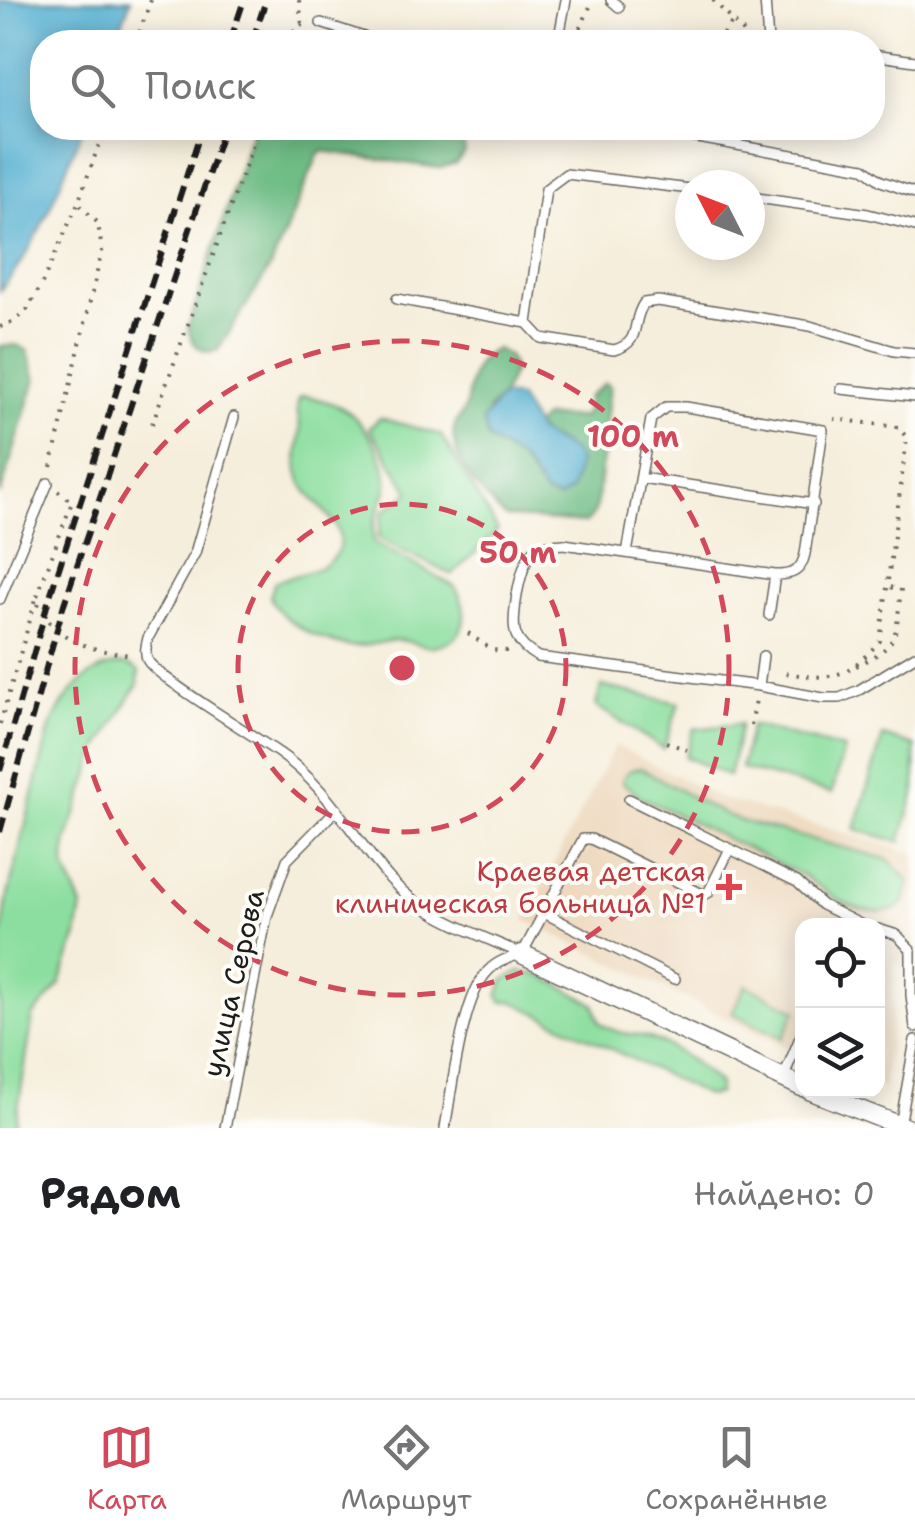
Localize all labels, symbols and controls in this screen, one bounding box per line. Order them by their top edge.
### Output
search box [30,30,885,140]
icon: search [65,58,120,113]
text: Поиск [145,60,256,111]
north arrow [675,170,765,260]
text: 100 m [587,416,679,457]
text: 50 m [479,532,557,573]
centre of rings [384,650,420,686]
place label: Краевая детская клиническая больница №1 [335,852,706,922]
marker: Краевая детская клиническая больница №1 [716,874,742,900]
street label: улица Серова [193,886,273,1080]
map controls [795,918,885,1098]
button: locate [795,918,885,1008]
button: layers [795,1008,885,1098]
text: Рядом [40,1165,181,1221]
text: Найдено: 0 [694,1172,875,1215]
tab: Карта [87,1420,167,1518]
tab: Маршрут [341,1420,471,1518]
tab: Сохранённые [645,1420,828,1518]

